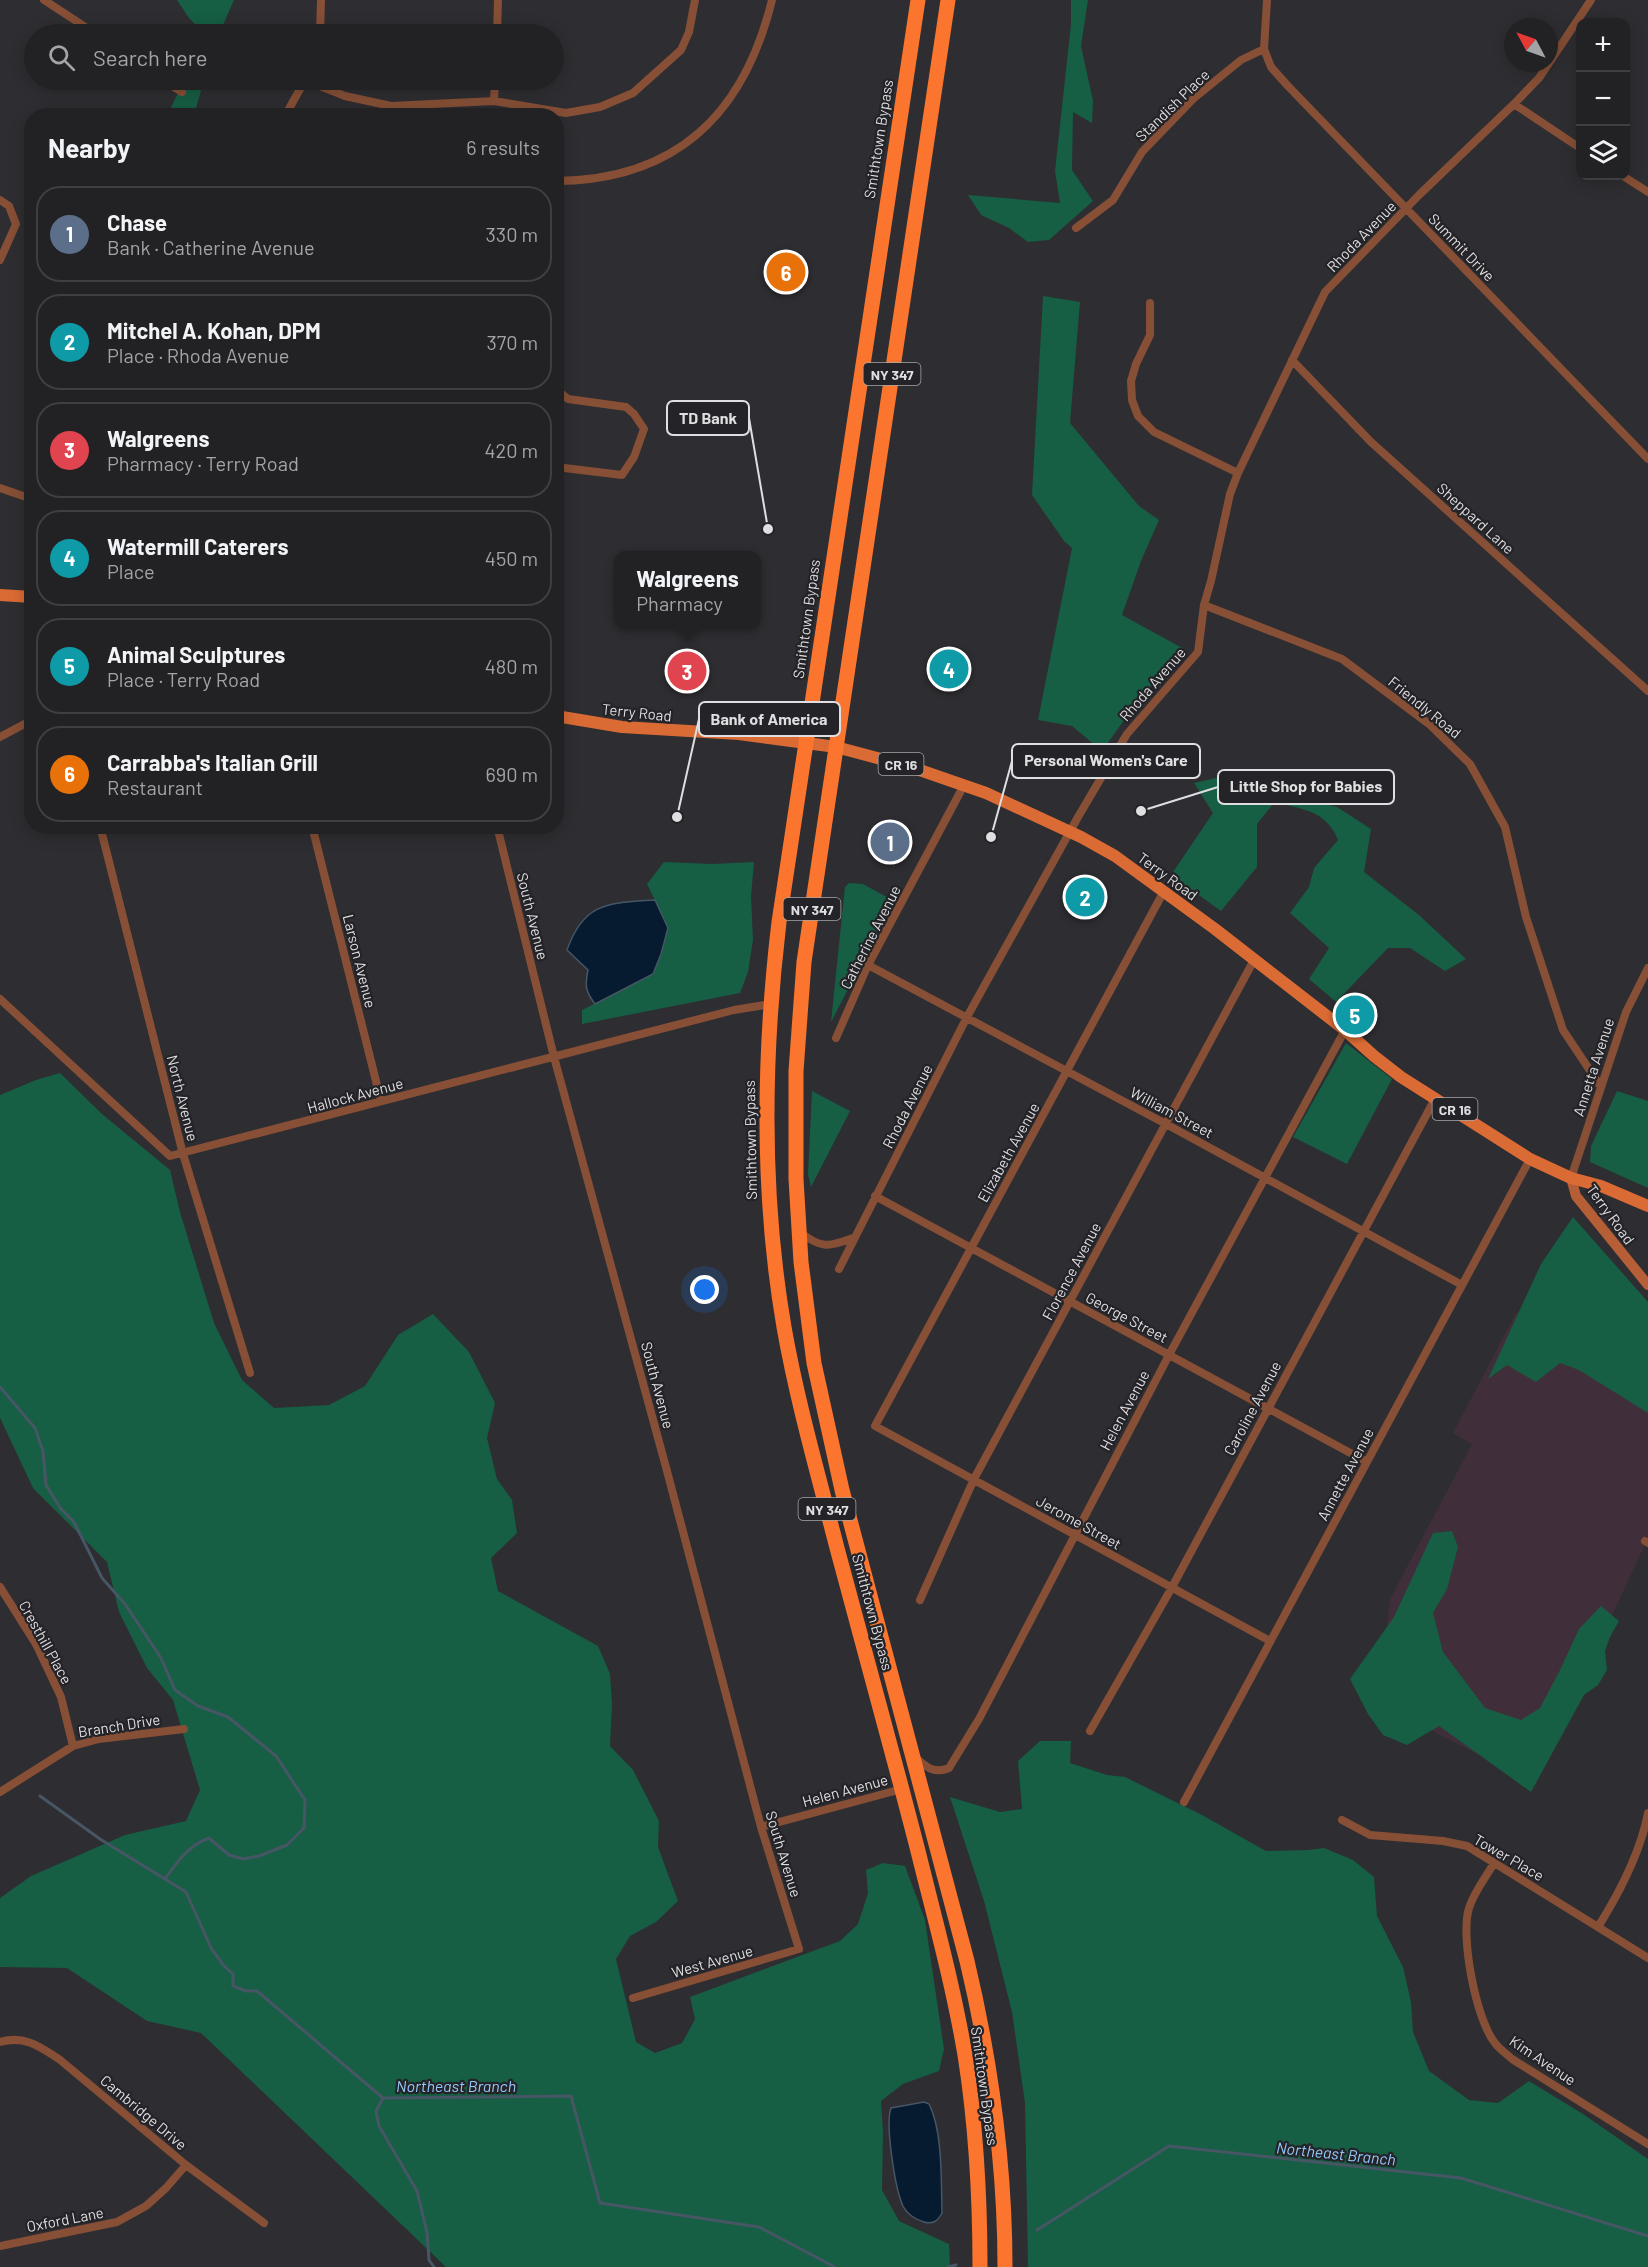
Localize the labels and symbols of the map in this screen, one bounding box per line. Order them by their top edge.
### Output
north arrow [1504,18,1558,72]
street label: Standish Place [1131,65,1213,145]
street label: Smithtown Bypass [860,78,896,200]
street label: Rhoda Avenue [1323,197,1399,275]
street label: Summit Drive [1425,209,1499,285]
pin: 6 [766,250,806,294]
road number: NY 347 [864,363,920,385]
callout: TD Bank [667,401,749,435]
text: TD Bank [679,408,737,427]
street label: Sheppard Lane [1434,479,1518,557]
street label: Smithtown Bypass [789,558,823,680]
street label: Rhoda Avenue [1115,643,1189,725]
pin: 4 [930,646,968,692]
pin: 3 [668,648,706,694]
street label: Friendly Road [1385,672,1465,742]
street label: Terry Road [601,699,673,725]
callout: Bank of America [699,702,840,736]
text: Bank of America [711,709,827,728]
callout: Personal Women's Care [1012,744,1200,778]
text: Personal Women's Care [1024,750,1188,769]
road number: CR 16 [878,753,924,775]
callout: Little Shop for Babies [1218,770,1394,804]
text: Little Shop for Babies [1230,776,1382,795]
pin: 1 [870,820,910,864]
street label: Terry Road [1134,848,1202,904]
street label: South Avenue [513,871,553,961]
pin: 2 [1066,874,1104,920]
street label: Catherine Avenue [836,882,904,992]
road number: NY 347 [784,898,840,920]
street label: Larson Avenue [340,912,380,1010]
pin: 5 [1336,992,1374,1038]
street label: Annetta Avenue [1569,1016,1617,1118]
street label: North Avenue [164,1053,202,1143]
street label: Rhoda Avenue [878,1061,936,1151]
street label: Hallock Avenue [305,1074,405,1116]
street label: Smithtown Bypass [740,1080,760,1200]
street label: William Street [1127,1083,1217,1141]
road number: CR 16 [1432,1098,1478,1120]
street label: Elizabeth Avenue [973,1099,1043,1205]
street label: Terry Road [1583,1180,1639,1248]
street label: Florence Avenue [1038,1219,1104,1323]
your location [690,1275,719,1304]
street label: George Street [1083,1288,1171,1346]
street label: South Avenue [638,1340,678,1430]
street label: Caroline Avenue [1220,1358,1284,1458]
street label: Helen Avenue [1095,1367,1153,1453]
street label: Annette Avenue [1313,1425,1377,1523]
street label: Jerome Street [1033,1491,1125,1553]
road number: NY 347 [798,1498,856,1520]
street label: Smithtown Bypass [849,1552,897,1672]
street label: Cresthill Place [16,1597,76,1687]
street label: Branch Drive [77,1710,161,1740]
street label: Helen Avenue [800,1770,890,1810]
street label: South Avenue [762,1809,806,1899]
street label: Tower Place [1471,1830,1547,1884]
street label: West Avenue [669,1941,755,1981]
street label: Smithtown Bypass [968,2025,1002,2147]
street label: Kim Avenue [1506,2031,1580,2089]
street label: Cambridge Drive [97,2071,191,2153]
water label: Northeast Branch [396,2076,516,2095]
water label: Northeast Branch [1275,2137,1397,2169]
street label: Oxford Lane [25,2203,105,2235]

